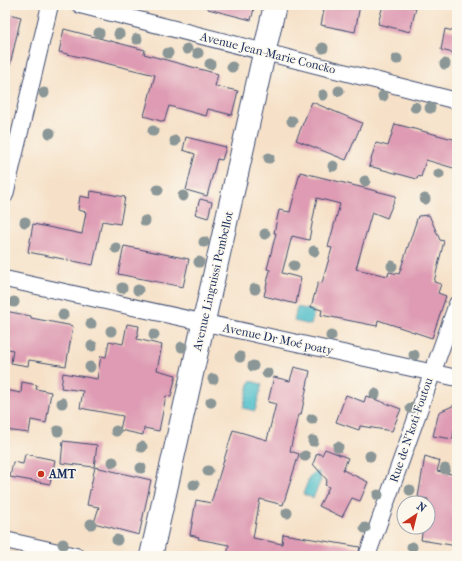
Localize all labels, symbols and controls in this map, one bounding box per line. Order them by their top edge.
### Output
street label: Avenue Jean-Marie Concko [198,29,337,77]
street label: Avenue Linguissi Pembellot [190,209,236,353]
street label: Avenue Dr Moé poaty [221,320,335,358]
street label: Rue de N'koti-Foutou [387,376,436,484]
place label: AMT [48,467,77,481]
marker: AMT [36,469,46,479]
north arrow [396,495,436,535]
text: N [414,499,429,515]

